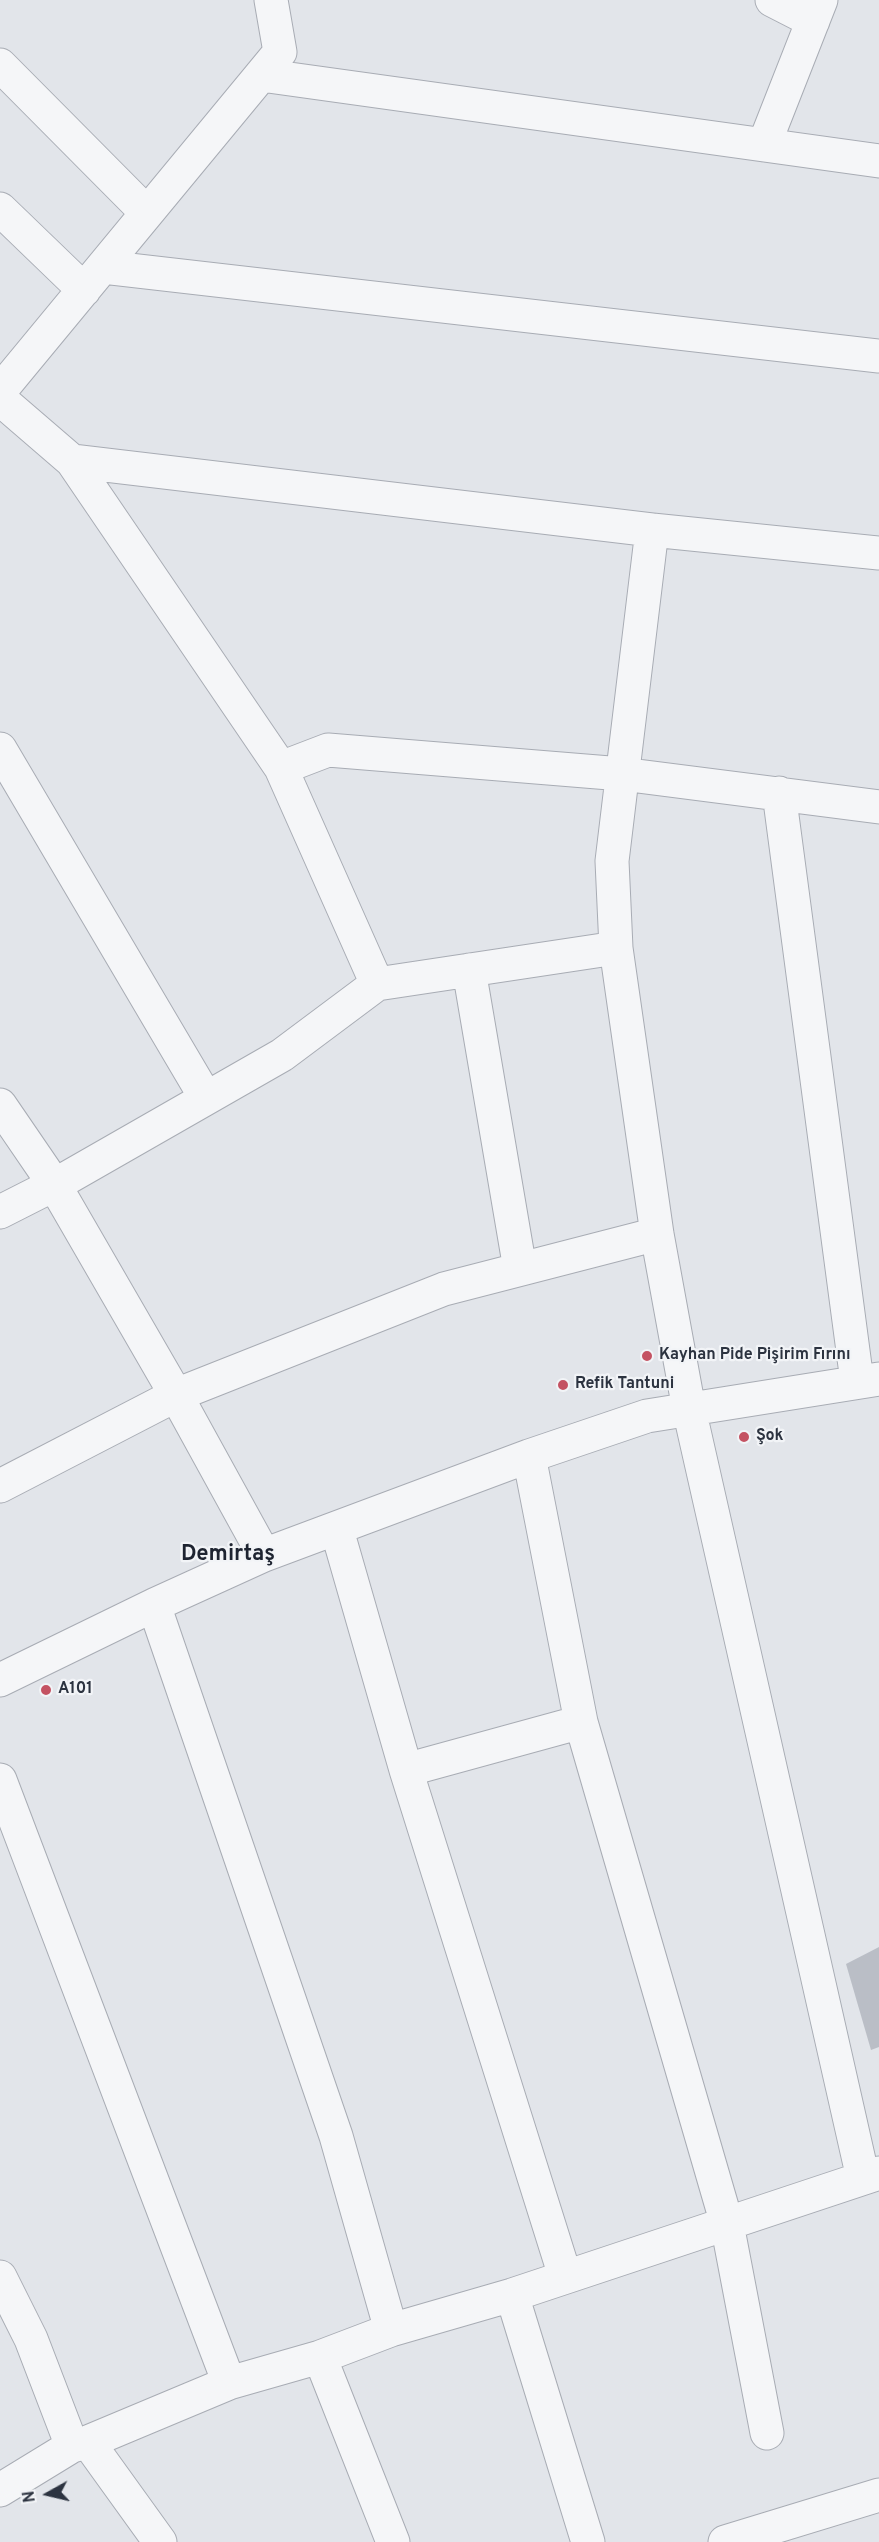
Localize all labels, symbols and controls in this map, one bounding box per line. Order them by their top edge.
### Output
place label: Kayhan Pide Pişirim Fırını [659,1346,850,1366]
marker: Kayhan Pide Pişirim Fırını [640,1349,654,1363]
place label: Refik Tantuni [575,1375,674,1395]
marker: Refik Tantuni [556,1378,570,1392]
place label: Şok [756,1427,784,1447]
marker: Şok [737,1430,751,1444]
district label: Demirtaş [181,1543,275,1569]
place label: A101 [58,1680,93,1700]
marker: A101 [39,1683,53,1697]
north arrow [18,2464,78,2524]
text: N [19,2489,41,2504]

